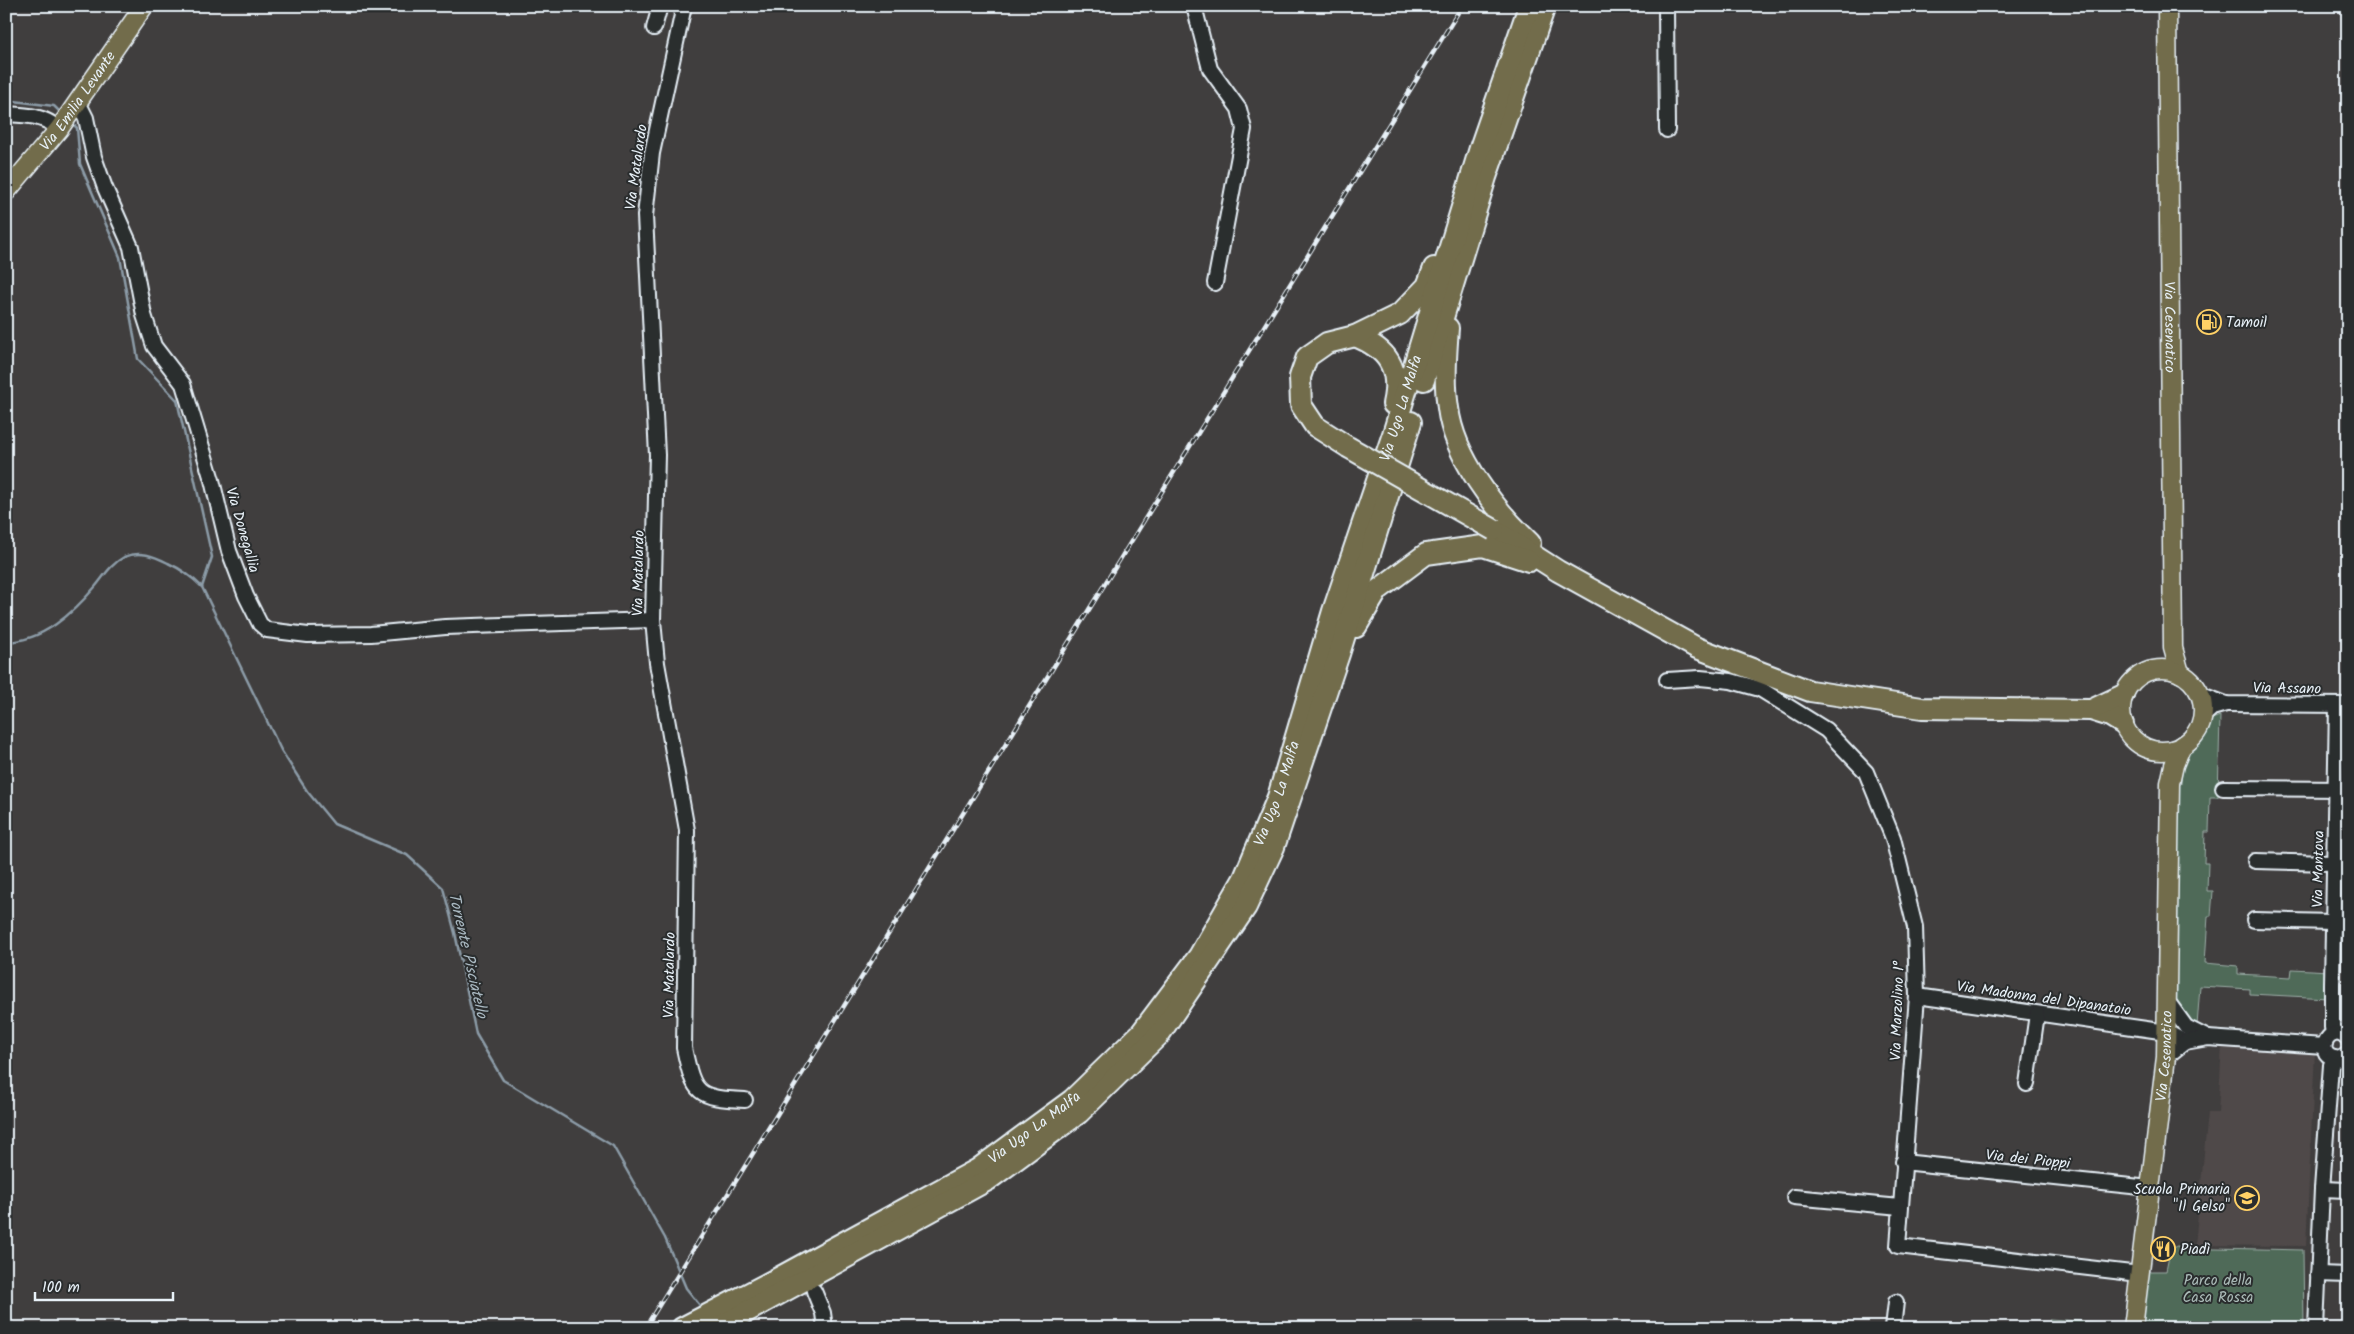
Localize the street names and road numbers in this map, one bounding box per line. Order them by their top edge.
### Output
street label: Via Emilia Levante [34,46,123,157]
street label: Via Matalardo [619,123,655,212]
street label: Via Cesenatico [2157,281,2181,373]
street label: Via Ugo La Malfa [1374,352,1429,465]
street label: Via Donegallia [218,485,266,576]
street label: Via Matalardo [626,529,652,616]
street label: Via Assano [2253,676,2322,702]
street label: Via Ugo La Malfa [1248,738,1307,850]
street label: Via Mantova [2306,830,2332,908]
street label: Via Matalardo [657,931,683,1018]
street label: Via Marzolino 1° [1884,960,1912,1061]
street label: Via Madonna del Dipanatoio [1955,975,2133,1023]
street label: Via Cesenatico [2150,1010,2180,1103]
street label: Via Ugo La Malfa [984,1086,1087,1171]
street label: Via dei Pioppi [1984,1144,2073,1177]

